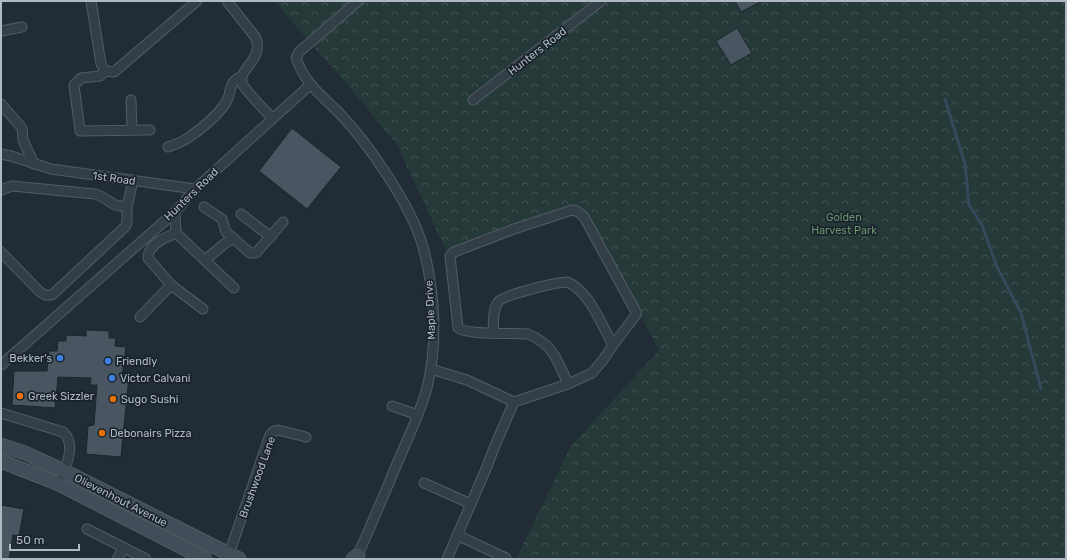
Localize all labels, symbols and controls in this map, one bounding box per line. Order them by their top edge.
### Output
street label: Hunters Road [506,25,569,78]
street label: Hunters Road [162,165,221,223]
street label: 1st Road [92,169,136,188]
park label: Golden Harvest Park [811,211,877,237]
street label: Maple Drive [422,280,439,340]
place label: Bekker's [9,352,52,365]
marker: Bekker's [55,353,65,363]
place label: Friendly [116,355,157,368]
marker: Friendly [103,356,113,366]
place label: Victor Calvani [120,372,191,385]
marker: Victor Calvani [107,373,117,383]
place label: Greek Sizzler [28,390,95,403]
marker: Greek Sizzler [15,391,25,401]
place label: Sugo Sushi [121,393,178,406]
marker: Sugo Sushi [108,394,118,404]
place label: Debonairs Pizza [110,427,191,440]
marker: Debonairs Pizza [97,428,107,438]
street label: Brushwood Lane [237,435,278,520]
street label: Olievenhout Avenue [72,471,169,529]
scale bar [10,526,79,552]
text: 50 m [16,533,44,547]

